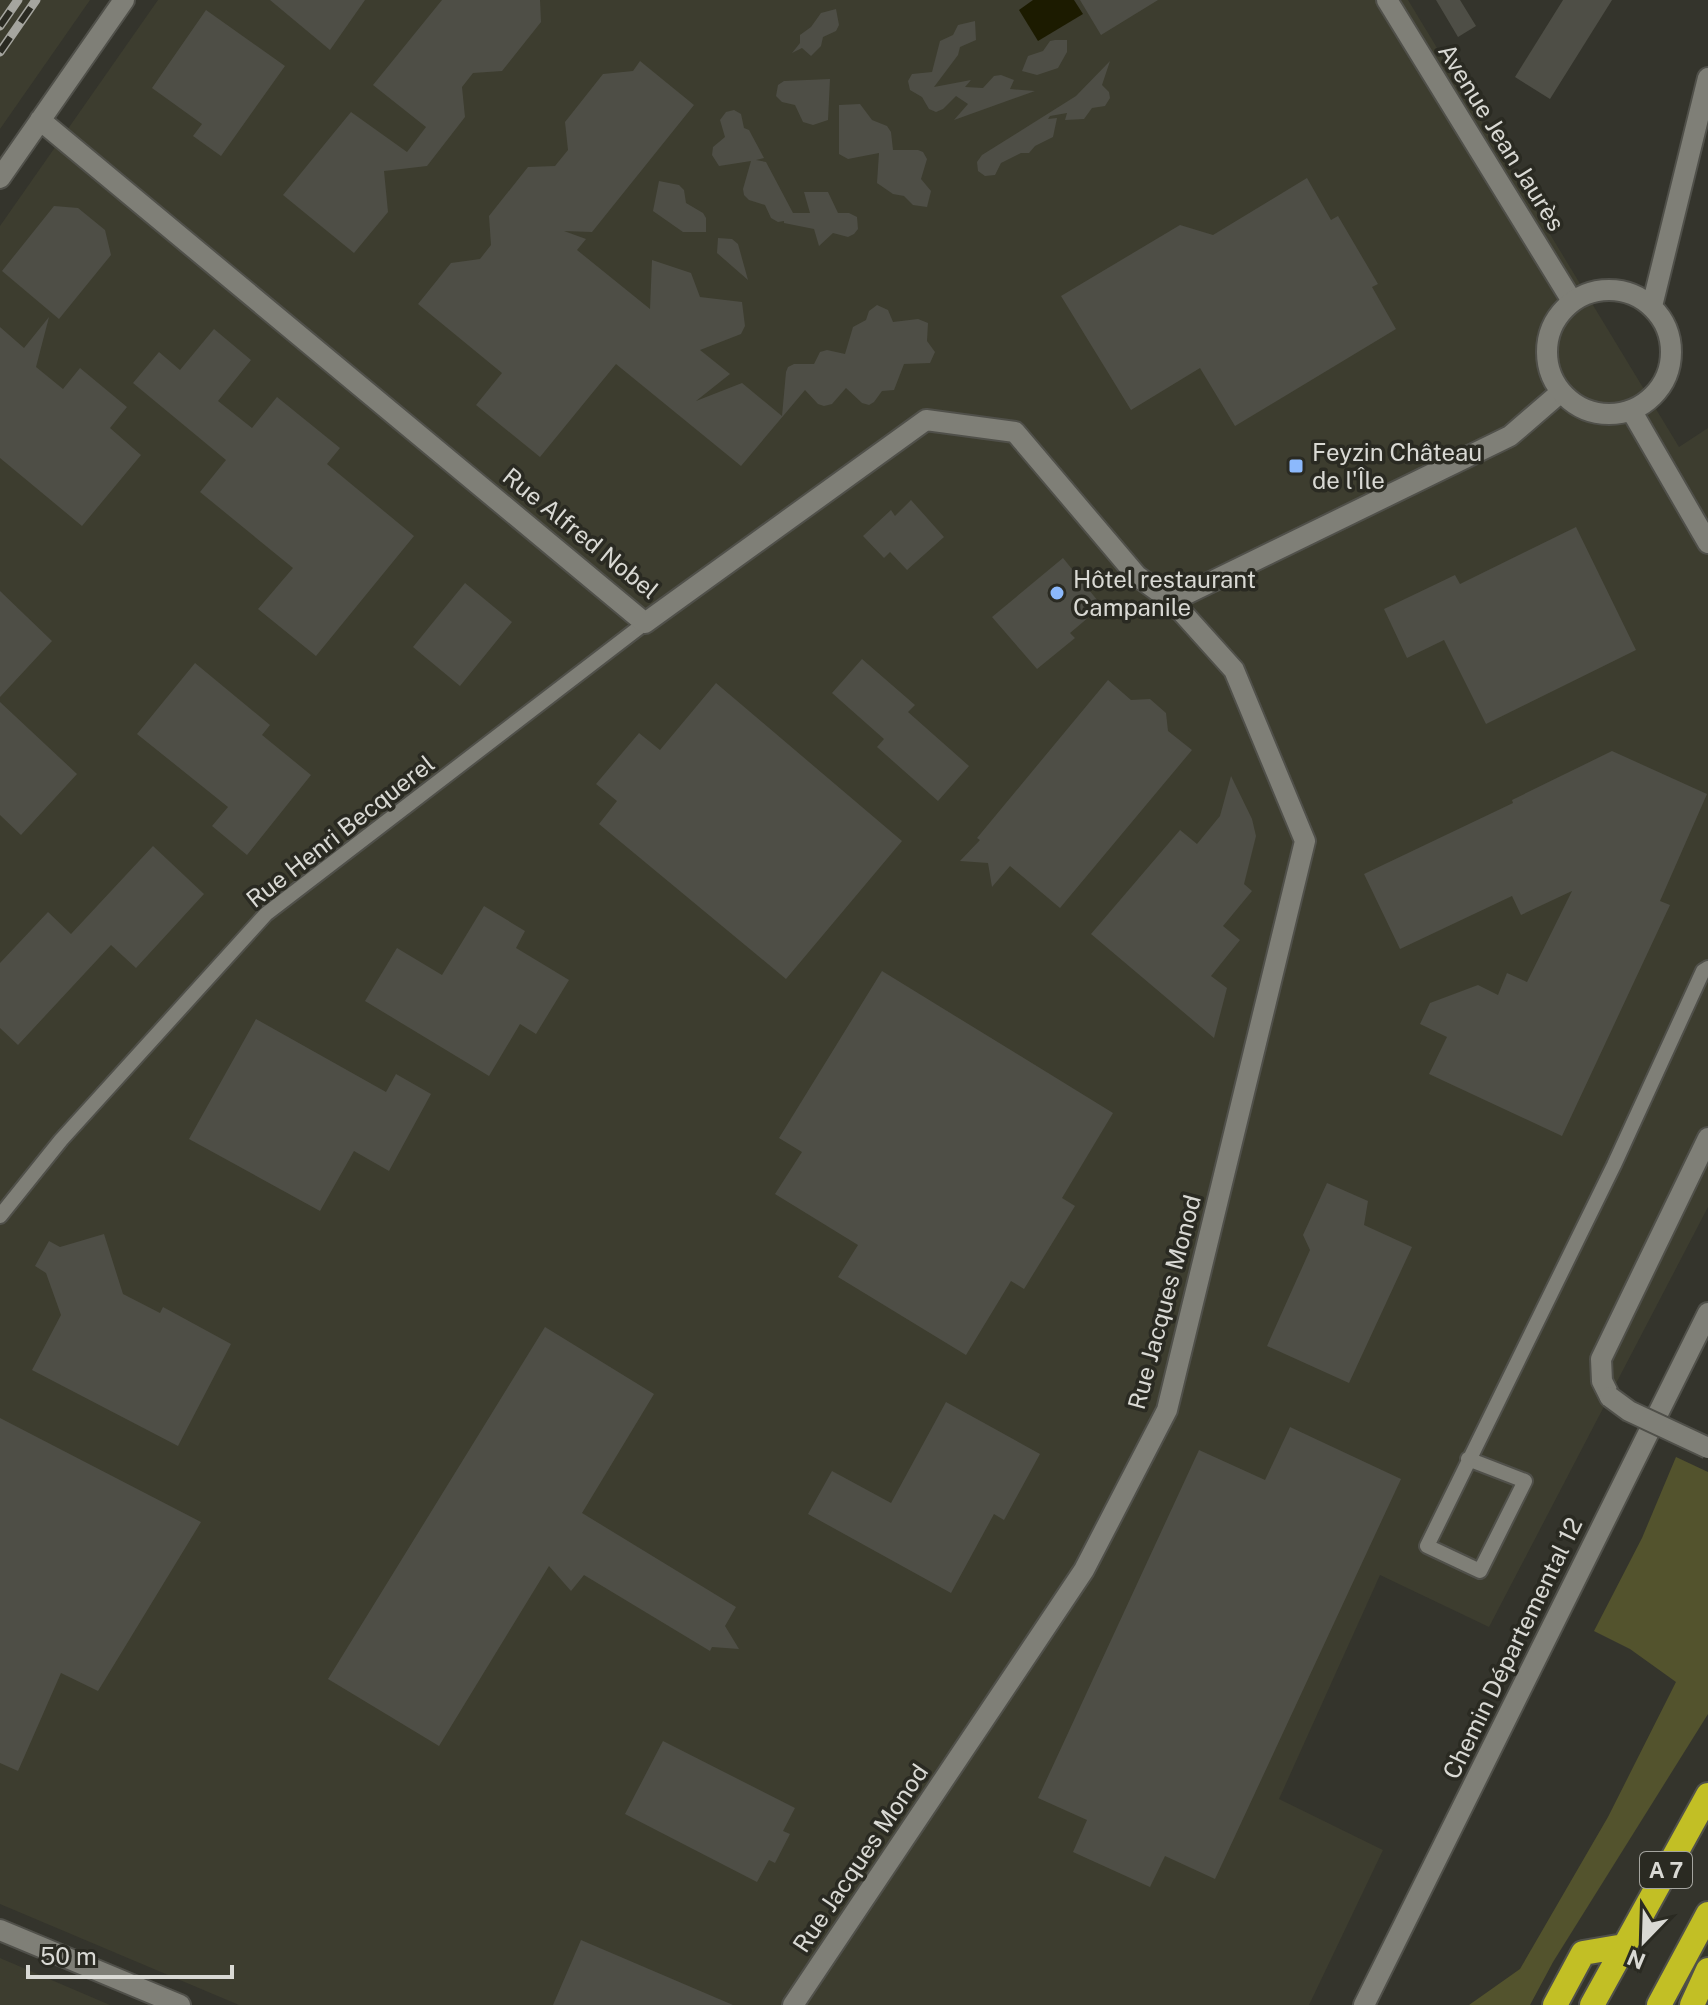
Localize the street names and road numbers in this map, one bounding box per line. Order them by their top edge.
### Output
street label: Avenue Jean Jaurès [1433,38,1571,236]
street label: Rue Alfred Nobel [498,462,664,604]
street label: Rue Henri Becquerel [240,749,440,913]
street label: Rue Jacques Monod [1122,1192,1206,1412]
street label: Chemin Départemental 12 [1436,1513,1588,1783]
street label: Rue Jacques Monod [787,1759,933,1957]
road number: A 7 [1640,1852,1692,1888]

